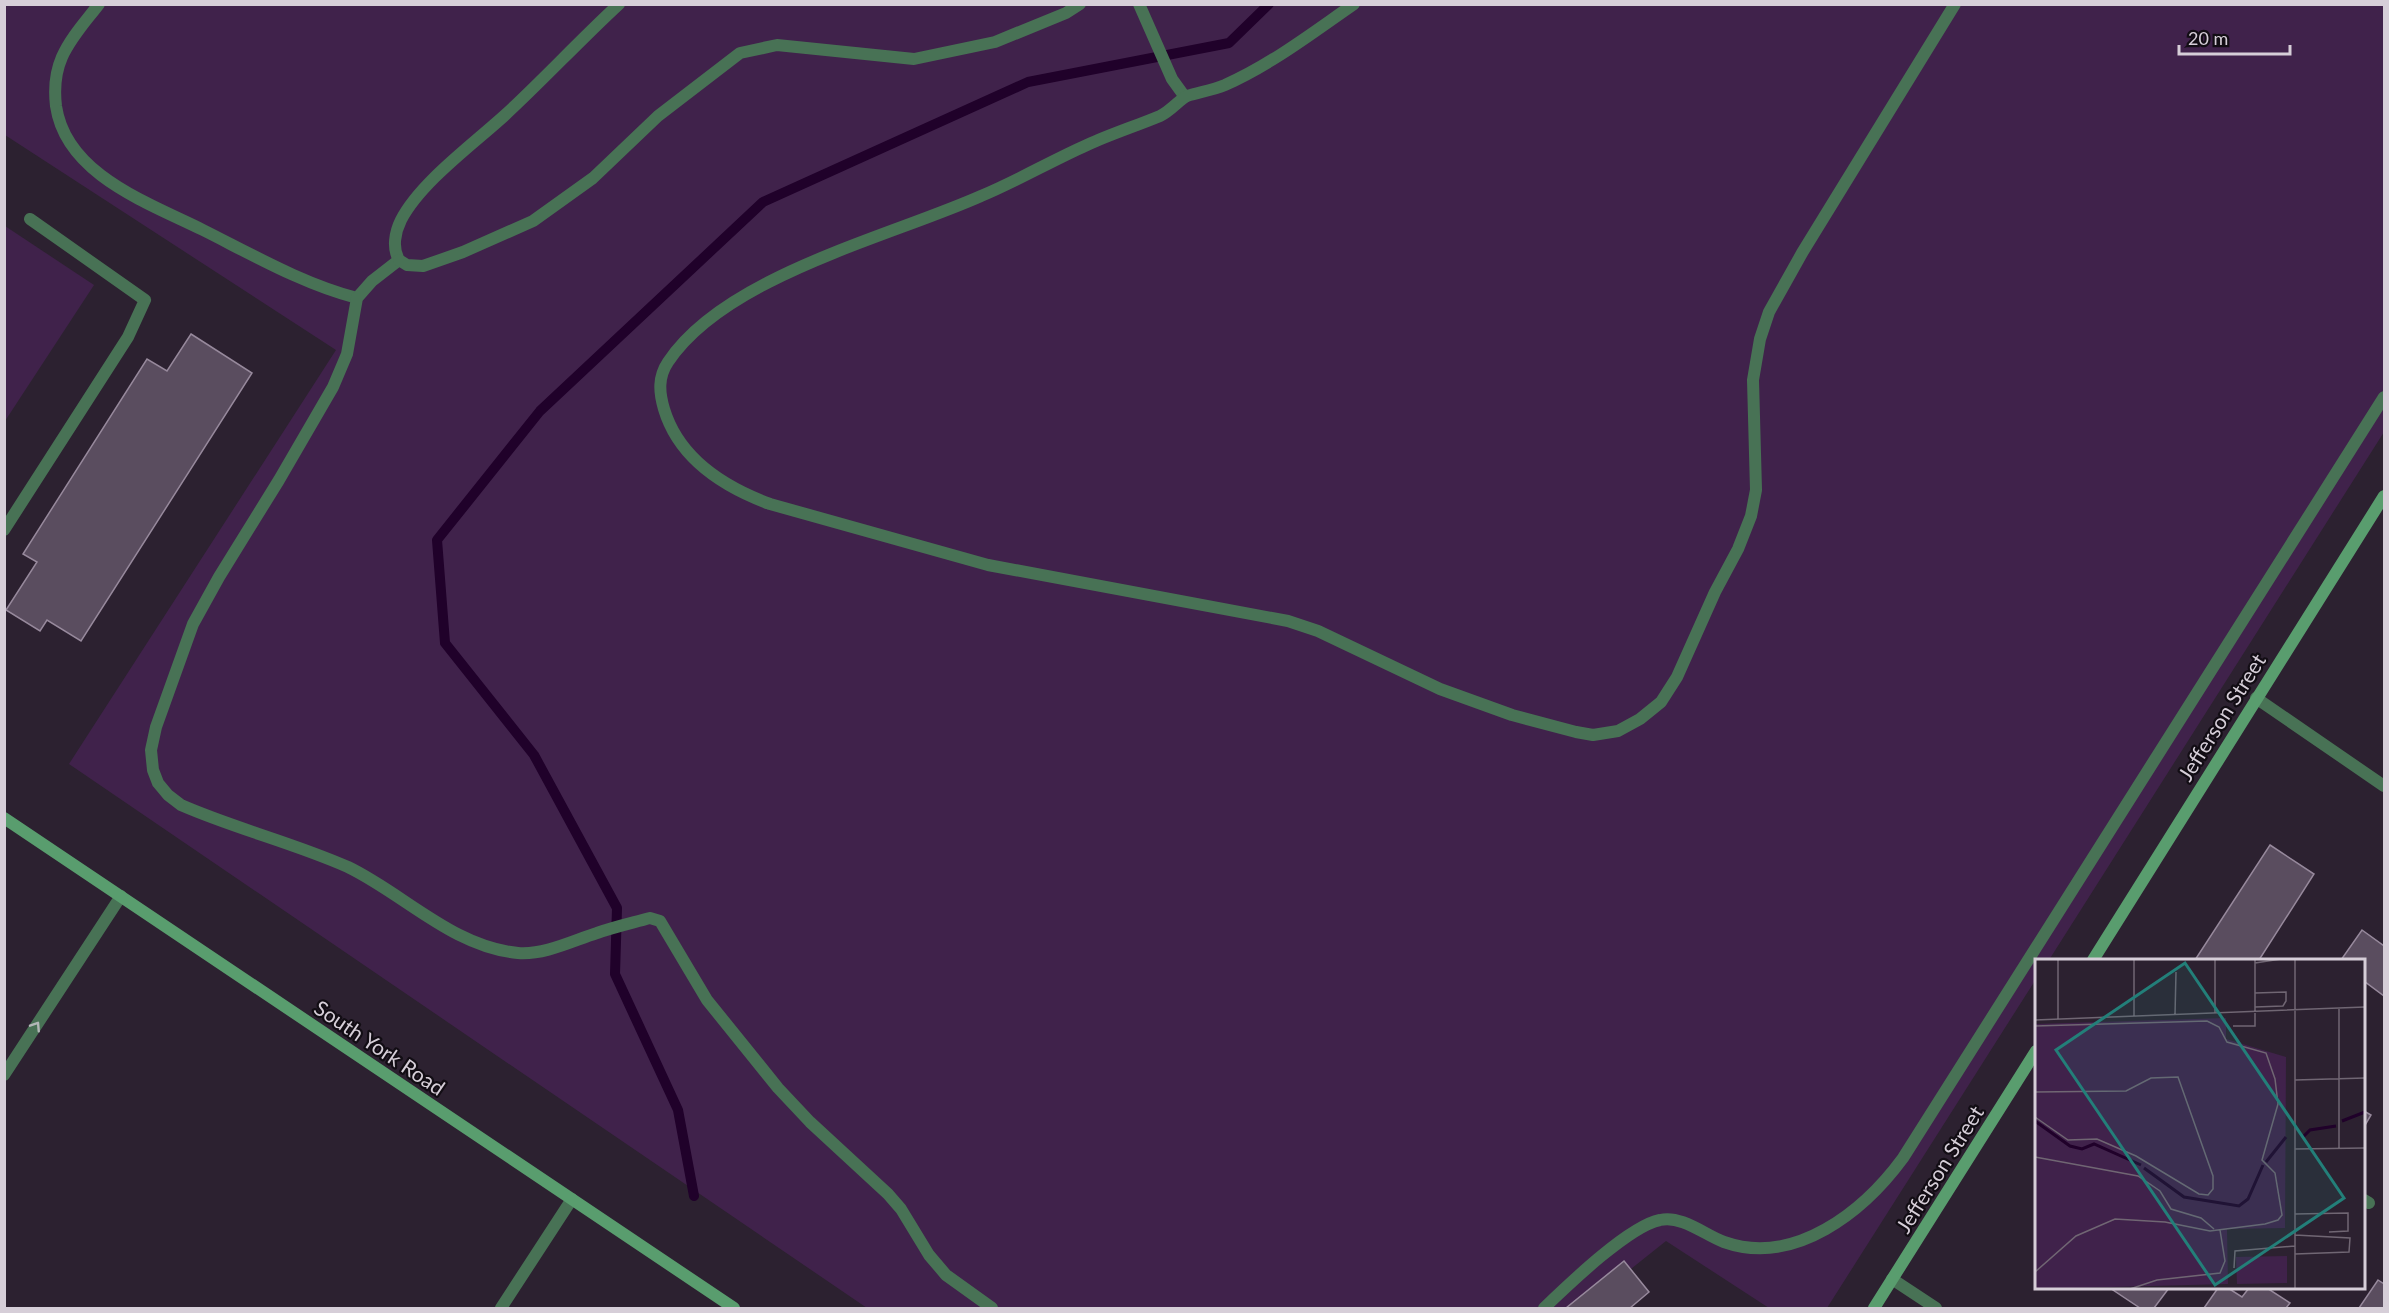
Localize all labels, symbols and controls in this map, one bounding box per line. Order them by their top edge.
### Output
scale bar [2179,18,2290,56]
text: 20 m [2188,27,2228,49]
street label: Jefferson Street [2172,648,2270,785]
inset map [2035,959,2365,1289]
street label: South York Road [310,994,450,1100]
one-way arrow [29,1022,41,1032]
street label: Jefferson Street [1890,1100,1988,1237]

